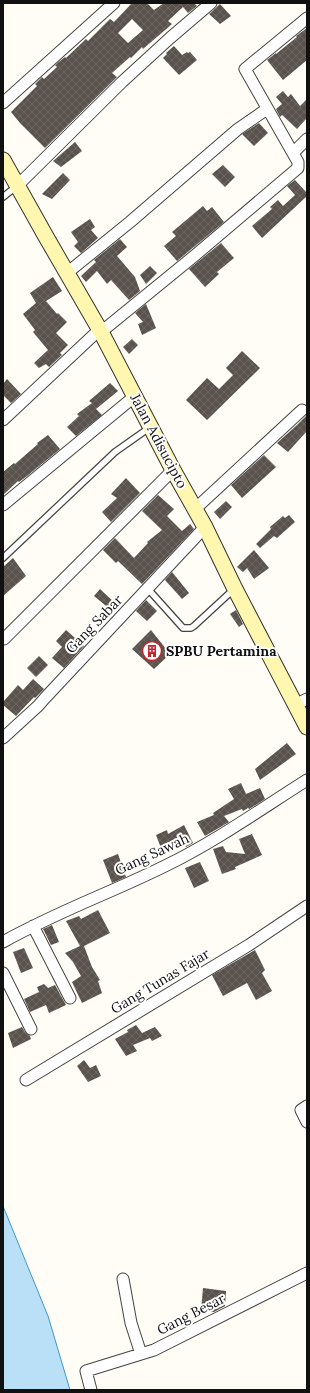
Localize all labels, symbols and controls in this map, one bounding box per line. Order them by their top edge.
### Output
street label: Jalan Adisucipto [126,390,192,491]
street label: Gang Sabar [62,591,126,657]
building icon: SPBU Pertamina [141,640,163,662]
place label: SPBU Pertamina [166,642,277,660]
street label: Gang Sawah [112,829,192,879]
street label: Gang Tunas Fajar [107,944,213,1018]
street label: Gang Besar [154,1289,228,1339]

